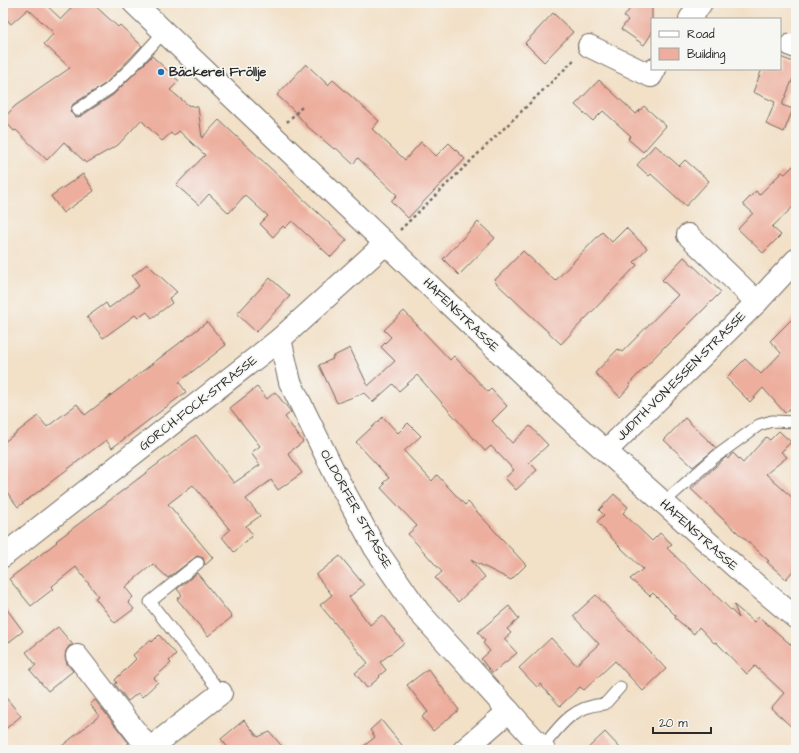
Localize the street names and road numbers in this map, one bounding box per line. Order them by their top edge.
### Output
street label: HAFENSTRASSE [419,274,503,356]
street label: JUDITH-VON-ESSEN-STRASSE [612,307,750,445]
street label: GORCH-FOCK-STRASSE [135,351,261,455]
street label: OLDORFER STRASSE [316,446,396,572]
street label: HAFENSTRASSE [656,495,742,575]

